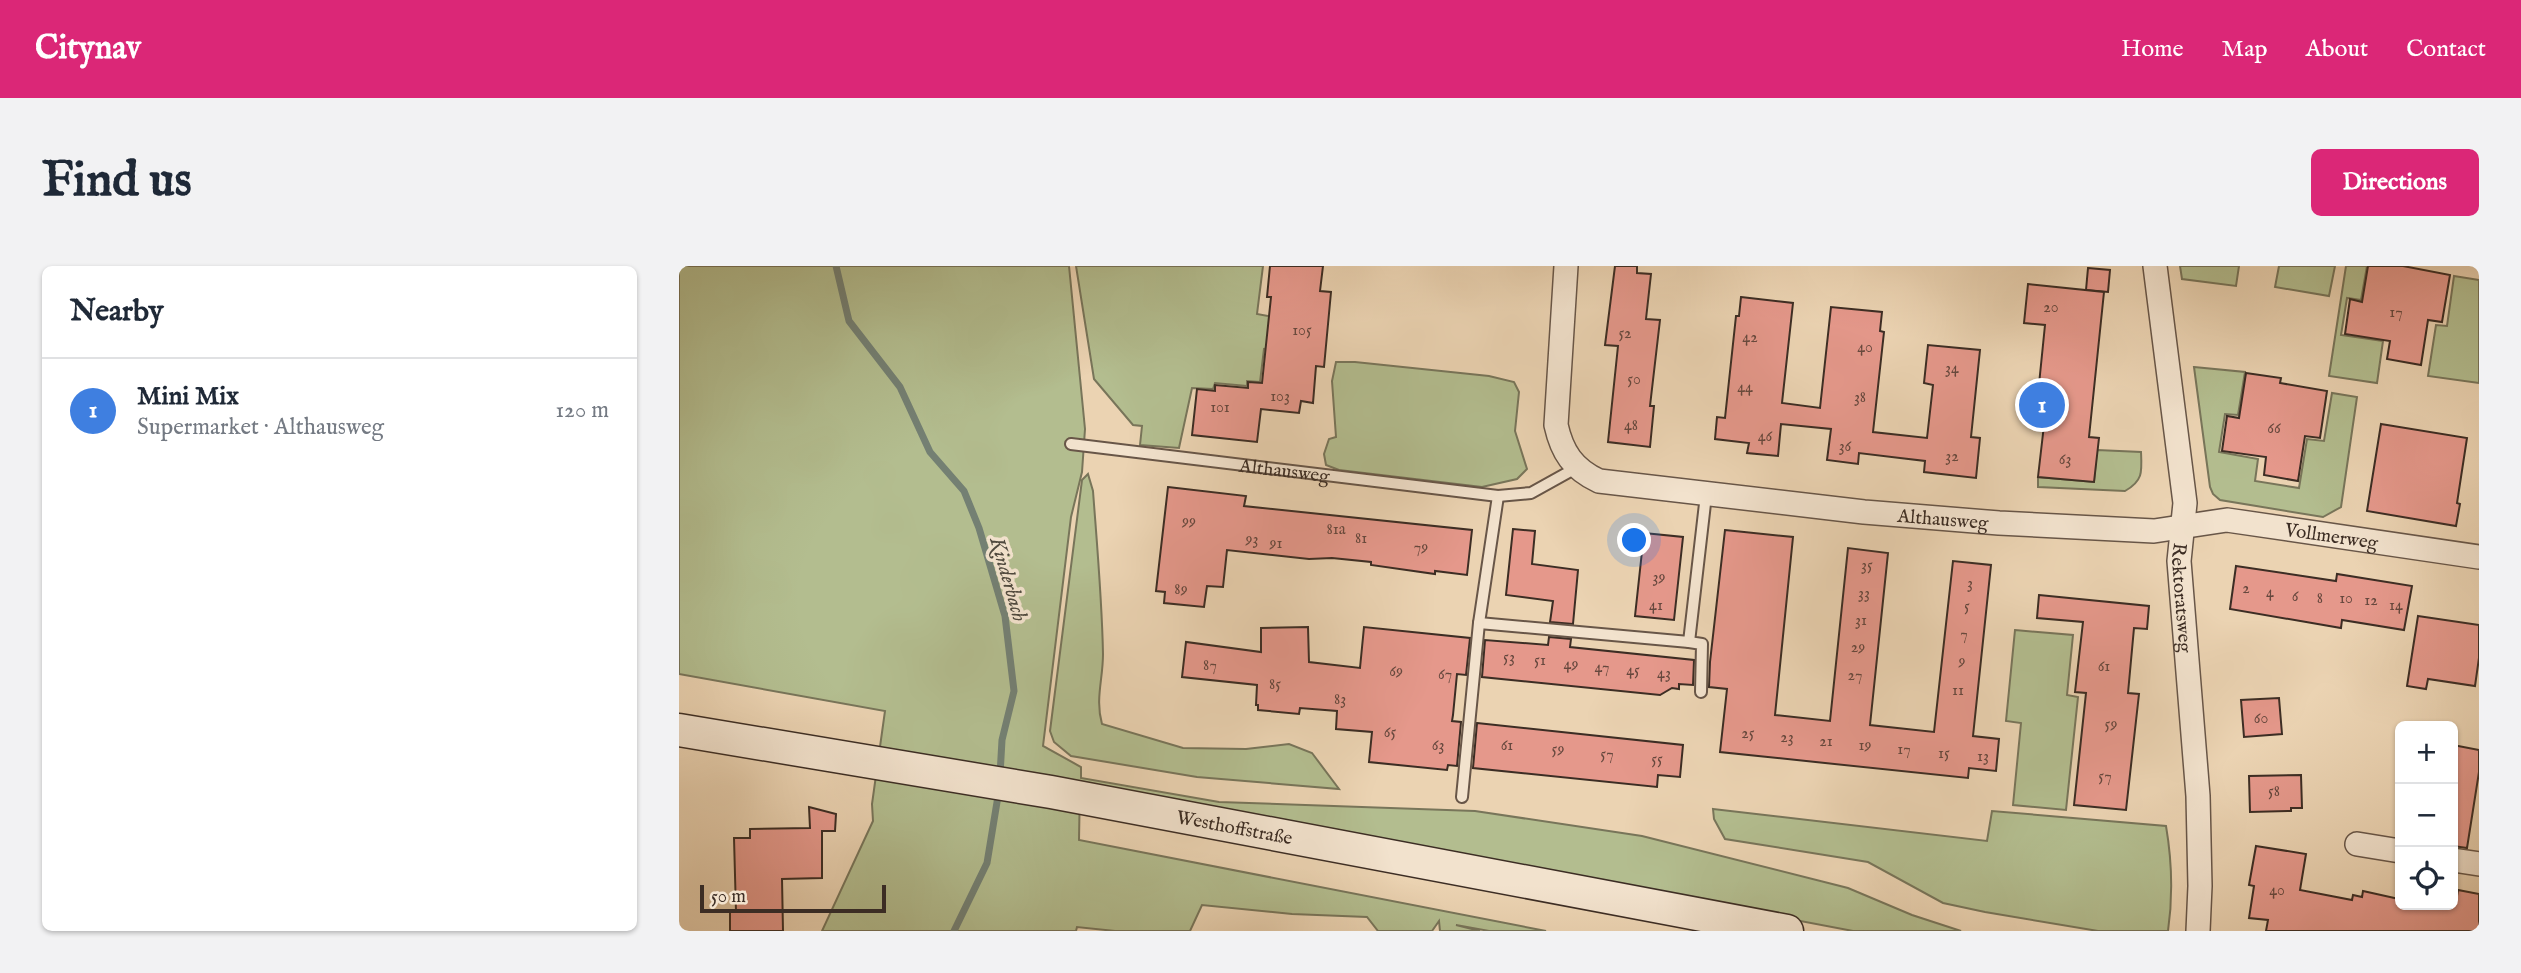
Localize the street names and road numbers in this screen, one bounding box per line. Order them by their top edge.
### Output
street label: Althausweg [1237,454,1331,489]
street label: Althausweg [1895,505,1990,536]
street label: Vollmerweg [2282,519,2380,556]
street label: Rektoratsweg [2165,542,2196,654]
street label: Westhoffstraße [1174,806,1295,851]

